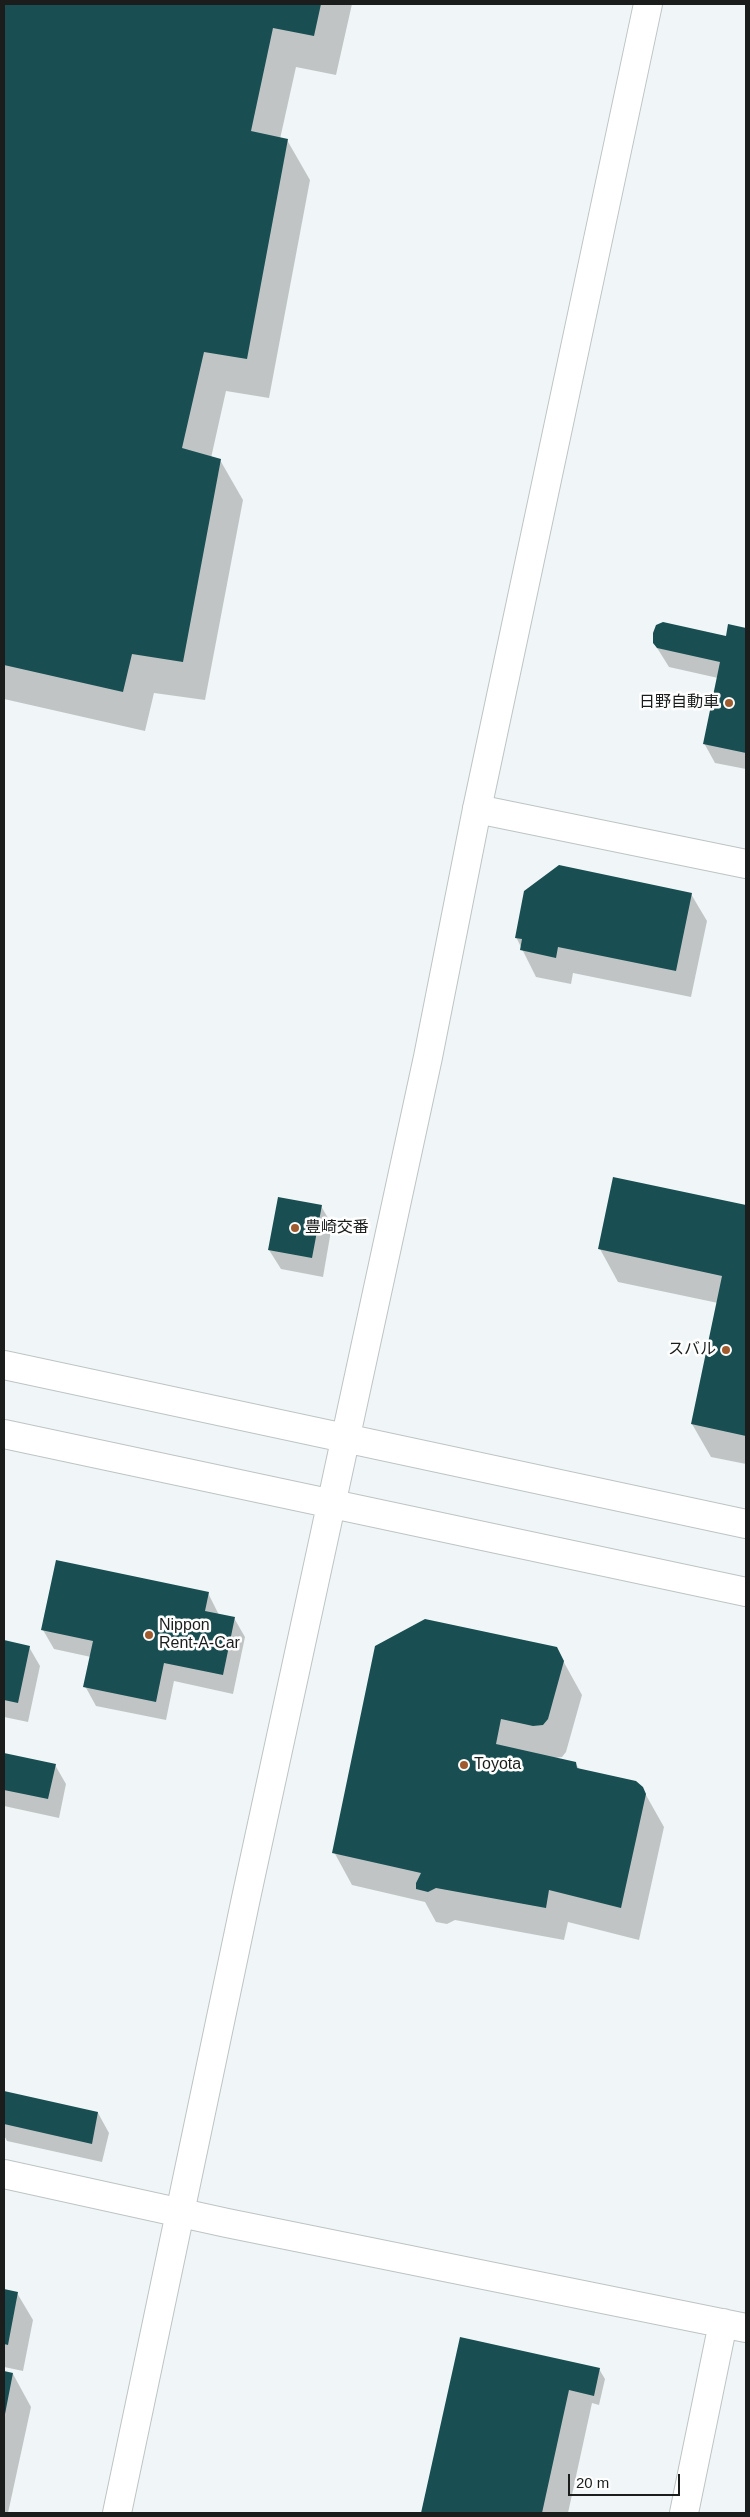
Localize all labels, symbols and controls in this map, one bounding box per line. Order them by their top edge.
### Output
place label: 日野自動車 [639,693,719,713]
marker: 日野自動車 [723,697,735,709]
place label: 豊崎交番 [305,1218,369,1238]
marker: 豊崎交番 [289,1222,301,1234]
place label: スバル [668,1340,716,1360]
marker: スバル [720,1344,732,1356]
place label: Nippon Rent-A-Car [159,1616,240,1654]
marker: Nippon Rent-A-Car [143,1629,155,1641]
place label: Toyota [474,1755,521,1775]
marker: Toyota [458,1759,470,1771]
scale bar [570,2464,682,2496]
text: 20 m [576,2474,609,2491]

